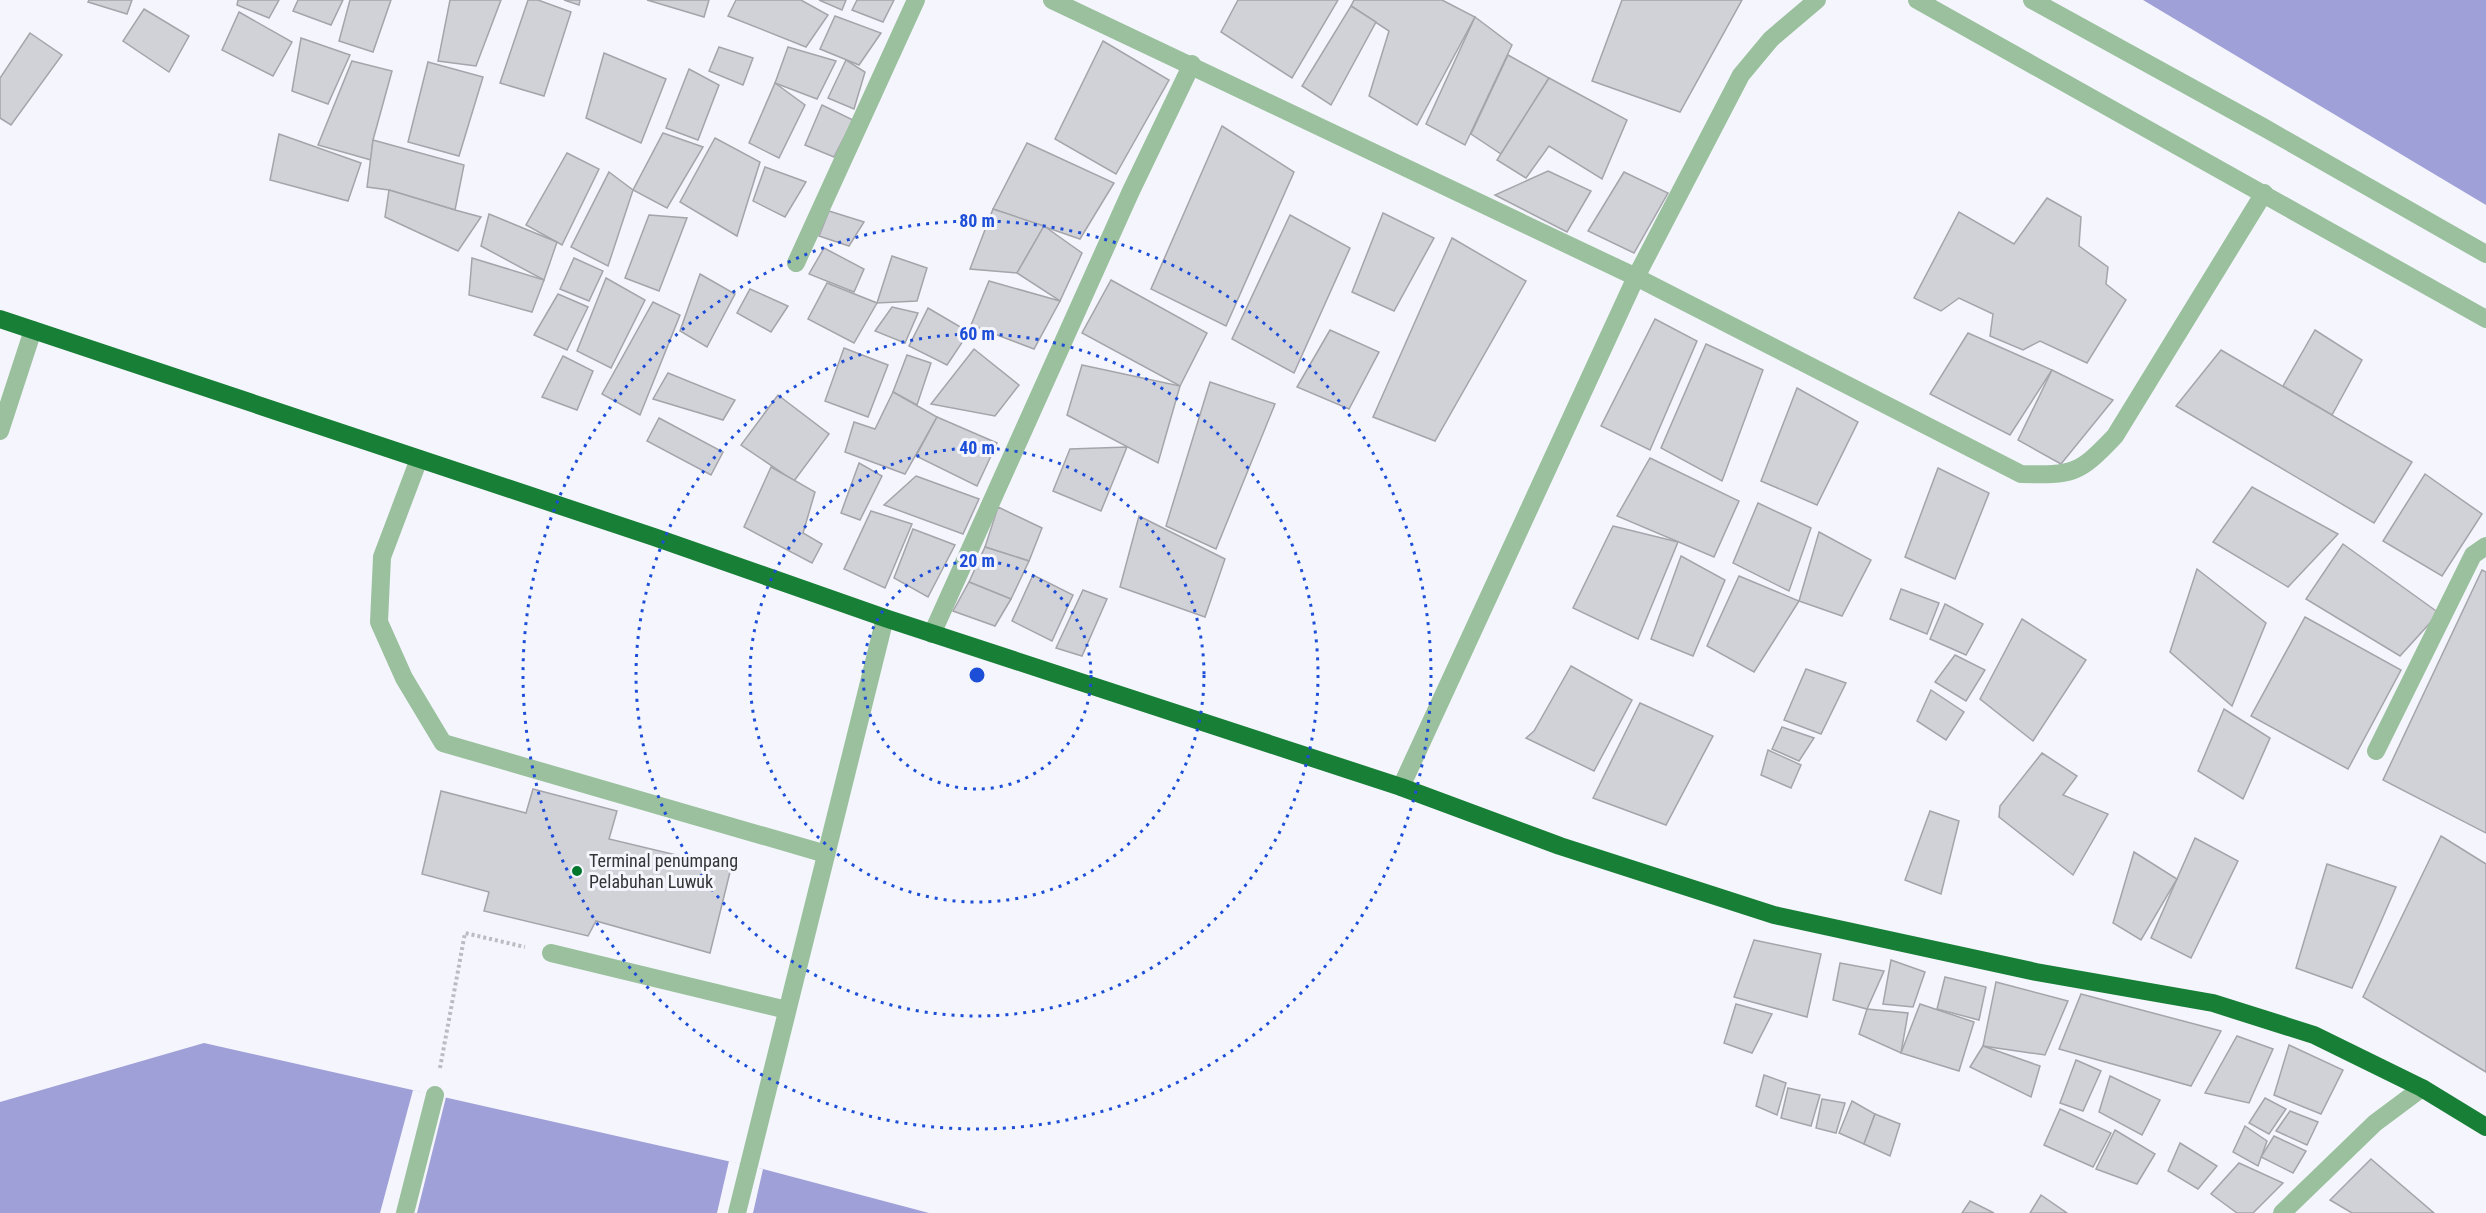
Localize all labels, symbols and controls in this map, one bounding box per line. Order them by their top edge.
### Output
text: 80 m [959,210,995,231]
text: 60 m [959,323,995,344]
text: 40 m [959,437,995,458]
text: 20 m [959,550,995,571]
centre of rings [967,665,987,685]
place label: Terminal penumpang Pelabuhan Luwuk [589,850,738,892]
marker: Terminal penumpang Pelabuhan Luwuk [570,864,584,878]

